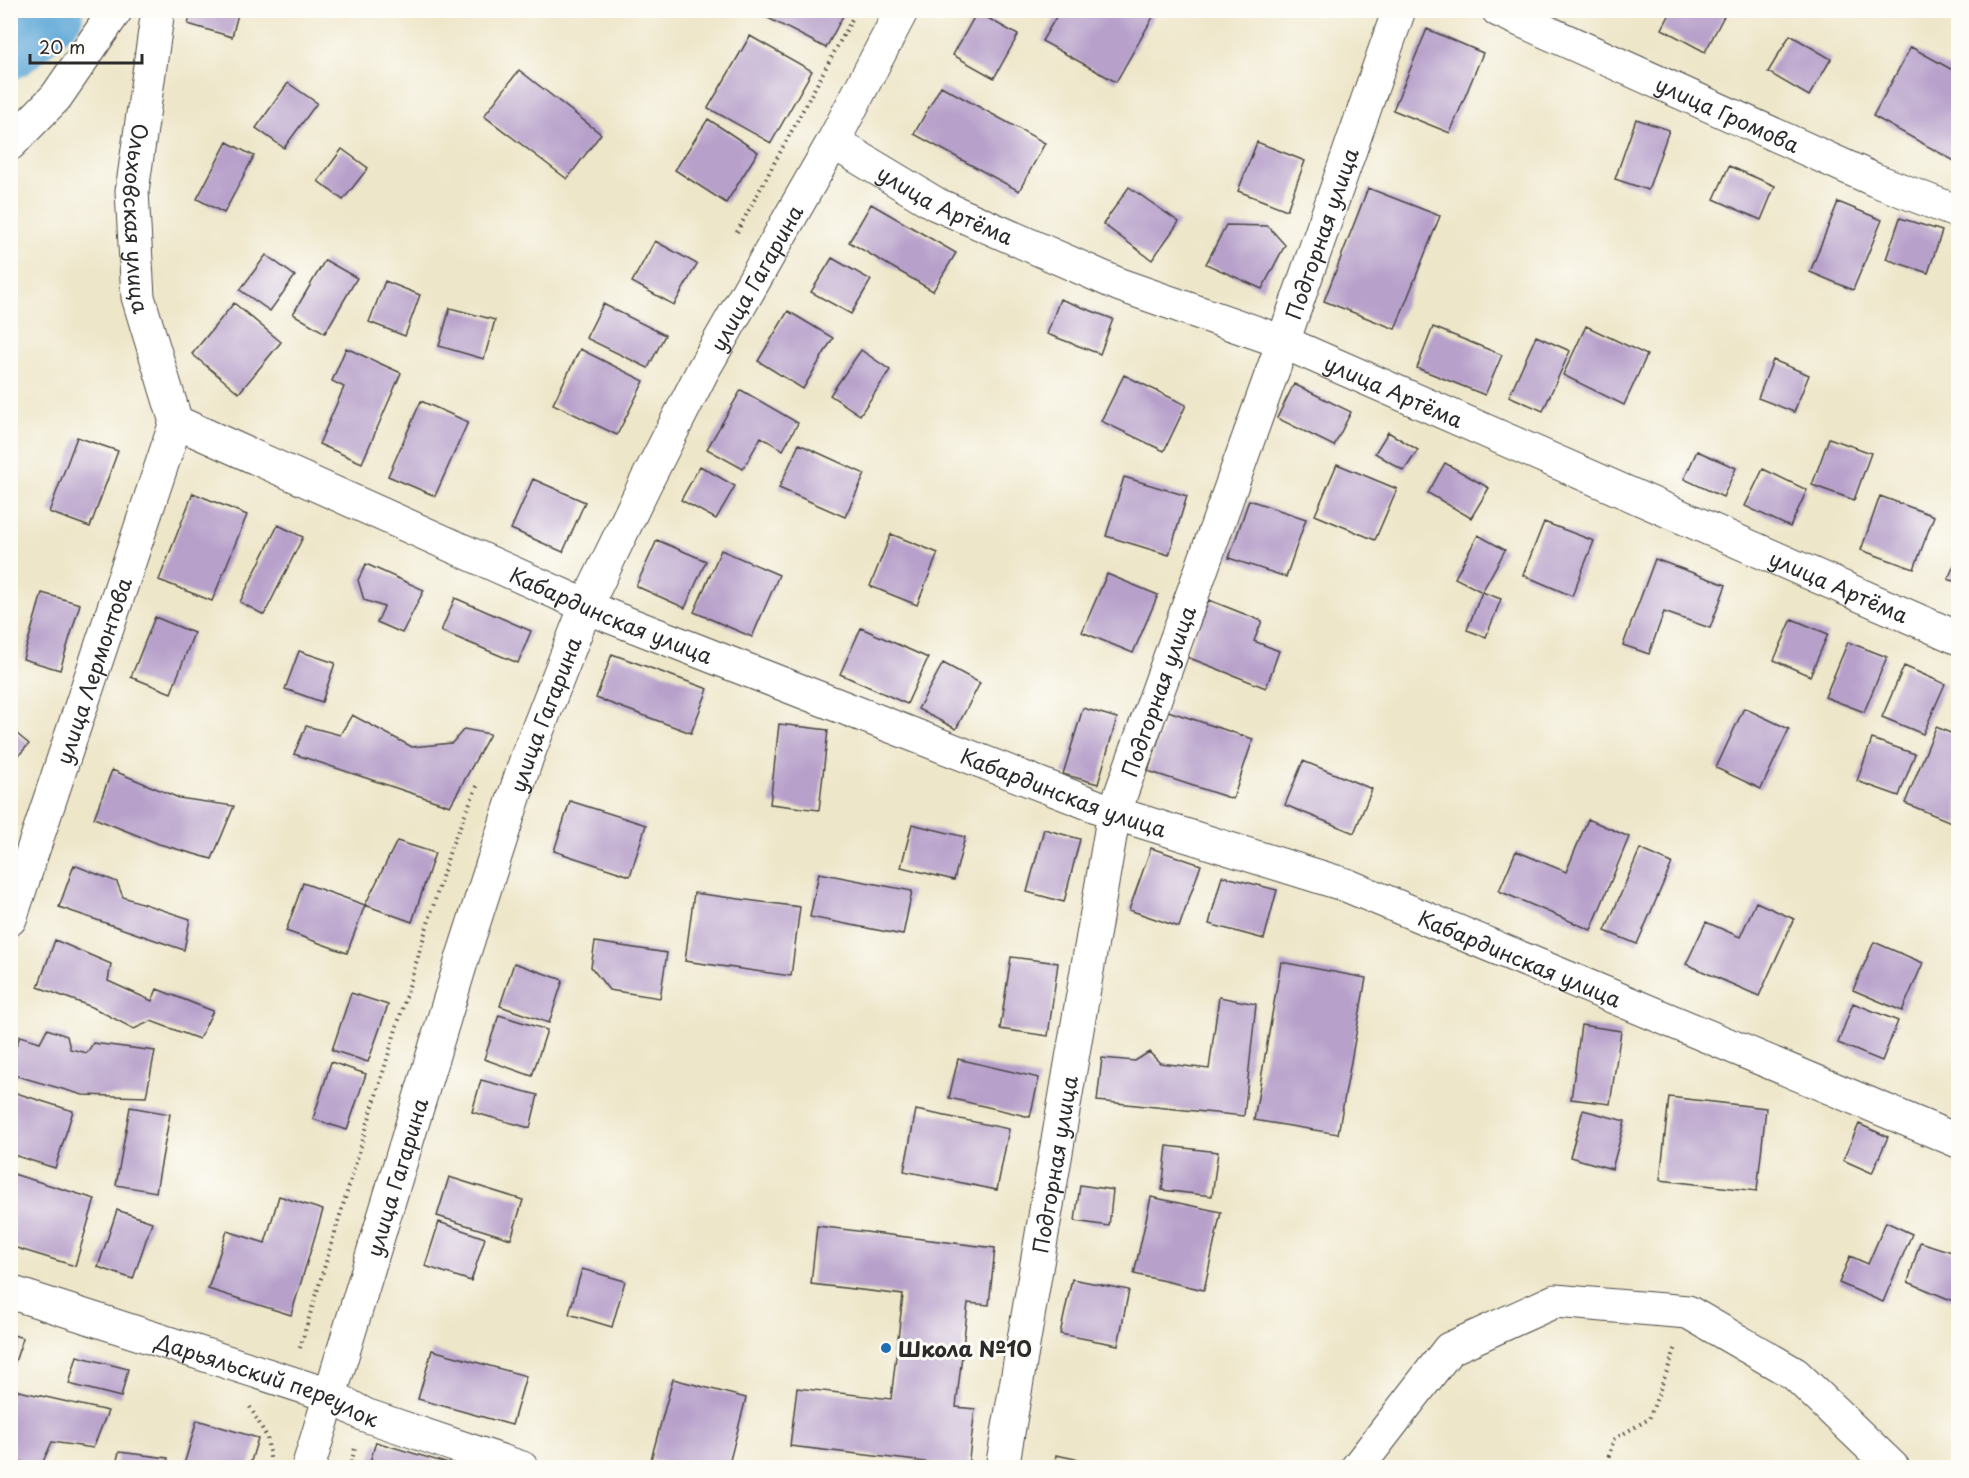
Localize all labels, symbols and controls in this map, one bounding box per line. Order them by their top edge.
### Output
scale bar [30,27,142,65]
text: 20 m [39,33,85,60]
street label: улица Громова [1651,67,1805,160]
street label: Ольховская улица [115,121,158,318]
street label: Подгорная улица [1276,142,1366,323]
street label: улица Артёма [872,156,1019,252]
street label: улица Гагарина [701,198,811,357]
street label: улица Артёма [1319,346,1469,435]
street label: улица Артёма [1764,541,1914,630]
street label: Кабардинская улица [505,558,718,671]
street label: улица Лермонтова [47,573,139,768]
street label: Подгорная улица [1112,600,1203,781]
street label: улица Гагарина [501,631,589,796]
street label: Кабардинская улица [956,739,1171,845]
street label: Кабардинская улица [1413,901,1627,1015]
street label: Подгорная улица [1023,1072,1085,1256]
street label: улица Гагарина [357,1093,435,1260]
street label: Дарьяльский переулок [151,1324,383,1435]
place label: Школа №10 [898,1332,1032,1364]
marker: Школа №10 [879,1341,893,1355]

